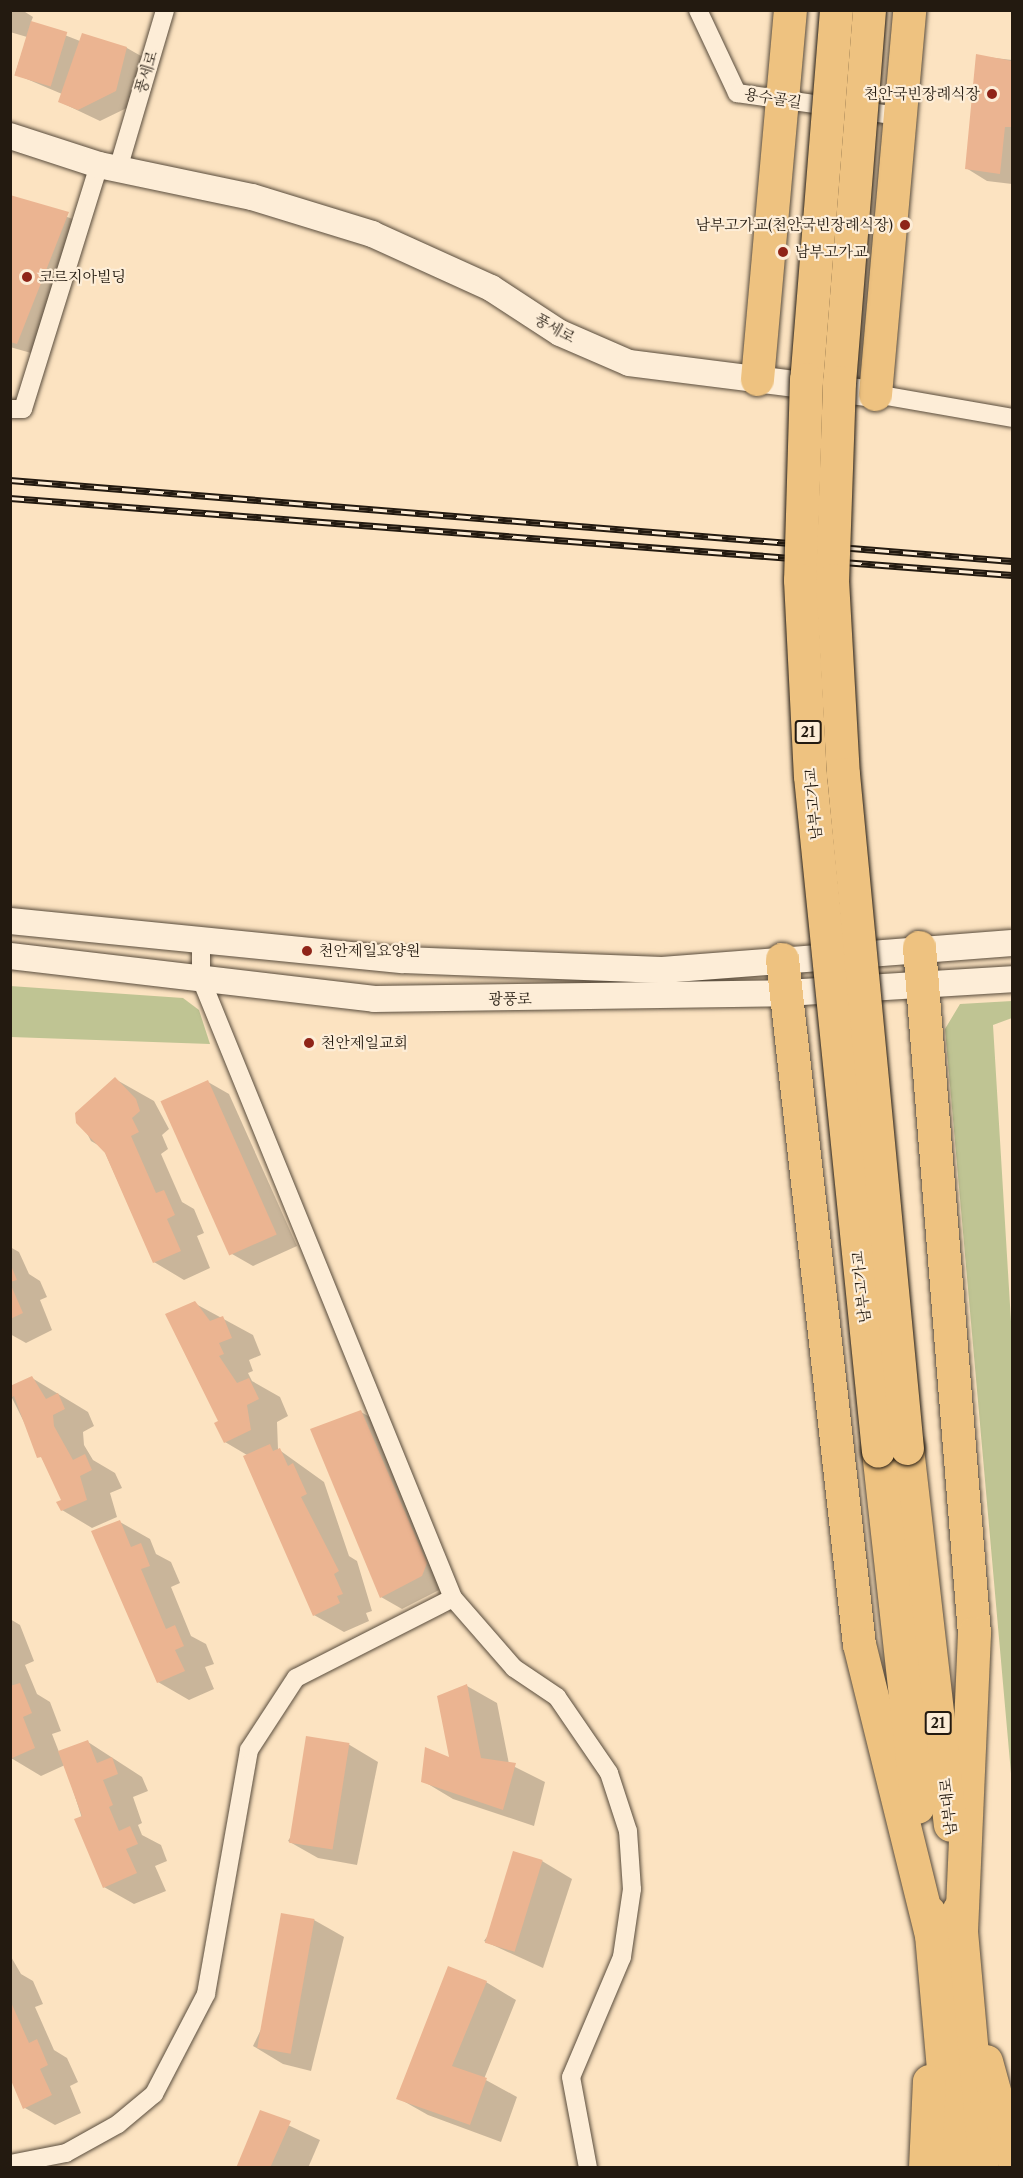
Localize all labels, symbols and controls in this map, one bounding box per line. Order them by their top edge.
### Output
street label: 풍세로 [131,49,161,95]
street label: 용수골길 [743,85,803,111]
place label: 천안국빈장례식장 [864,85,980,103]
marker: 천안국빈장례식장 [985,87,999,101]
place label: 남부고가교(천안국빈장례식장) [696,216,893,234]
marker: 남부고가교(천안국빈장례식장) [898,218,912,232]
place label: 남부고가교 [795,243,867,261]
marker: 남부고가교 [776,245,790,259]
place label: 코르지아빌딩 [39,268,126,286]
marker: 코르지아빌딩 [20,270,34,284]
street label: 풍세로 [532,310,578,346]
road number: 21 [794,721,822,743]
street label: 남부고가교 [801,767,825,841]
place label: 천안제일요양원 [319,942,420,960]
marker: 천안제일요양원 [300,944,314,958]
street label: 광풍로 [488,990,532,1008]
place label: 천안제일교회 [321,1034,408,1052]
marker: 천안제일교회 [302,1036,316,1050]
street label: 남부고가교 [848,1250,874,1324]
road number: 21 [924,1712,952,1734]
street label: 남부대로 [936,1777,960,1837]

